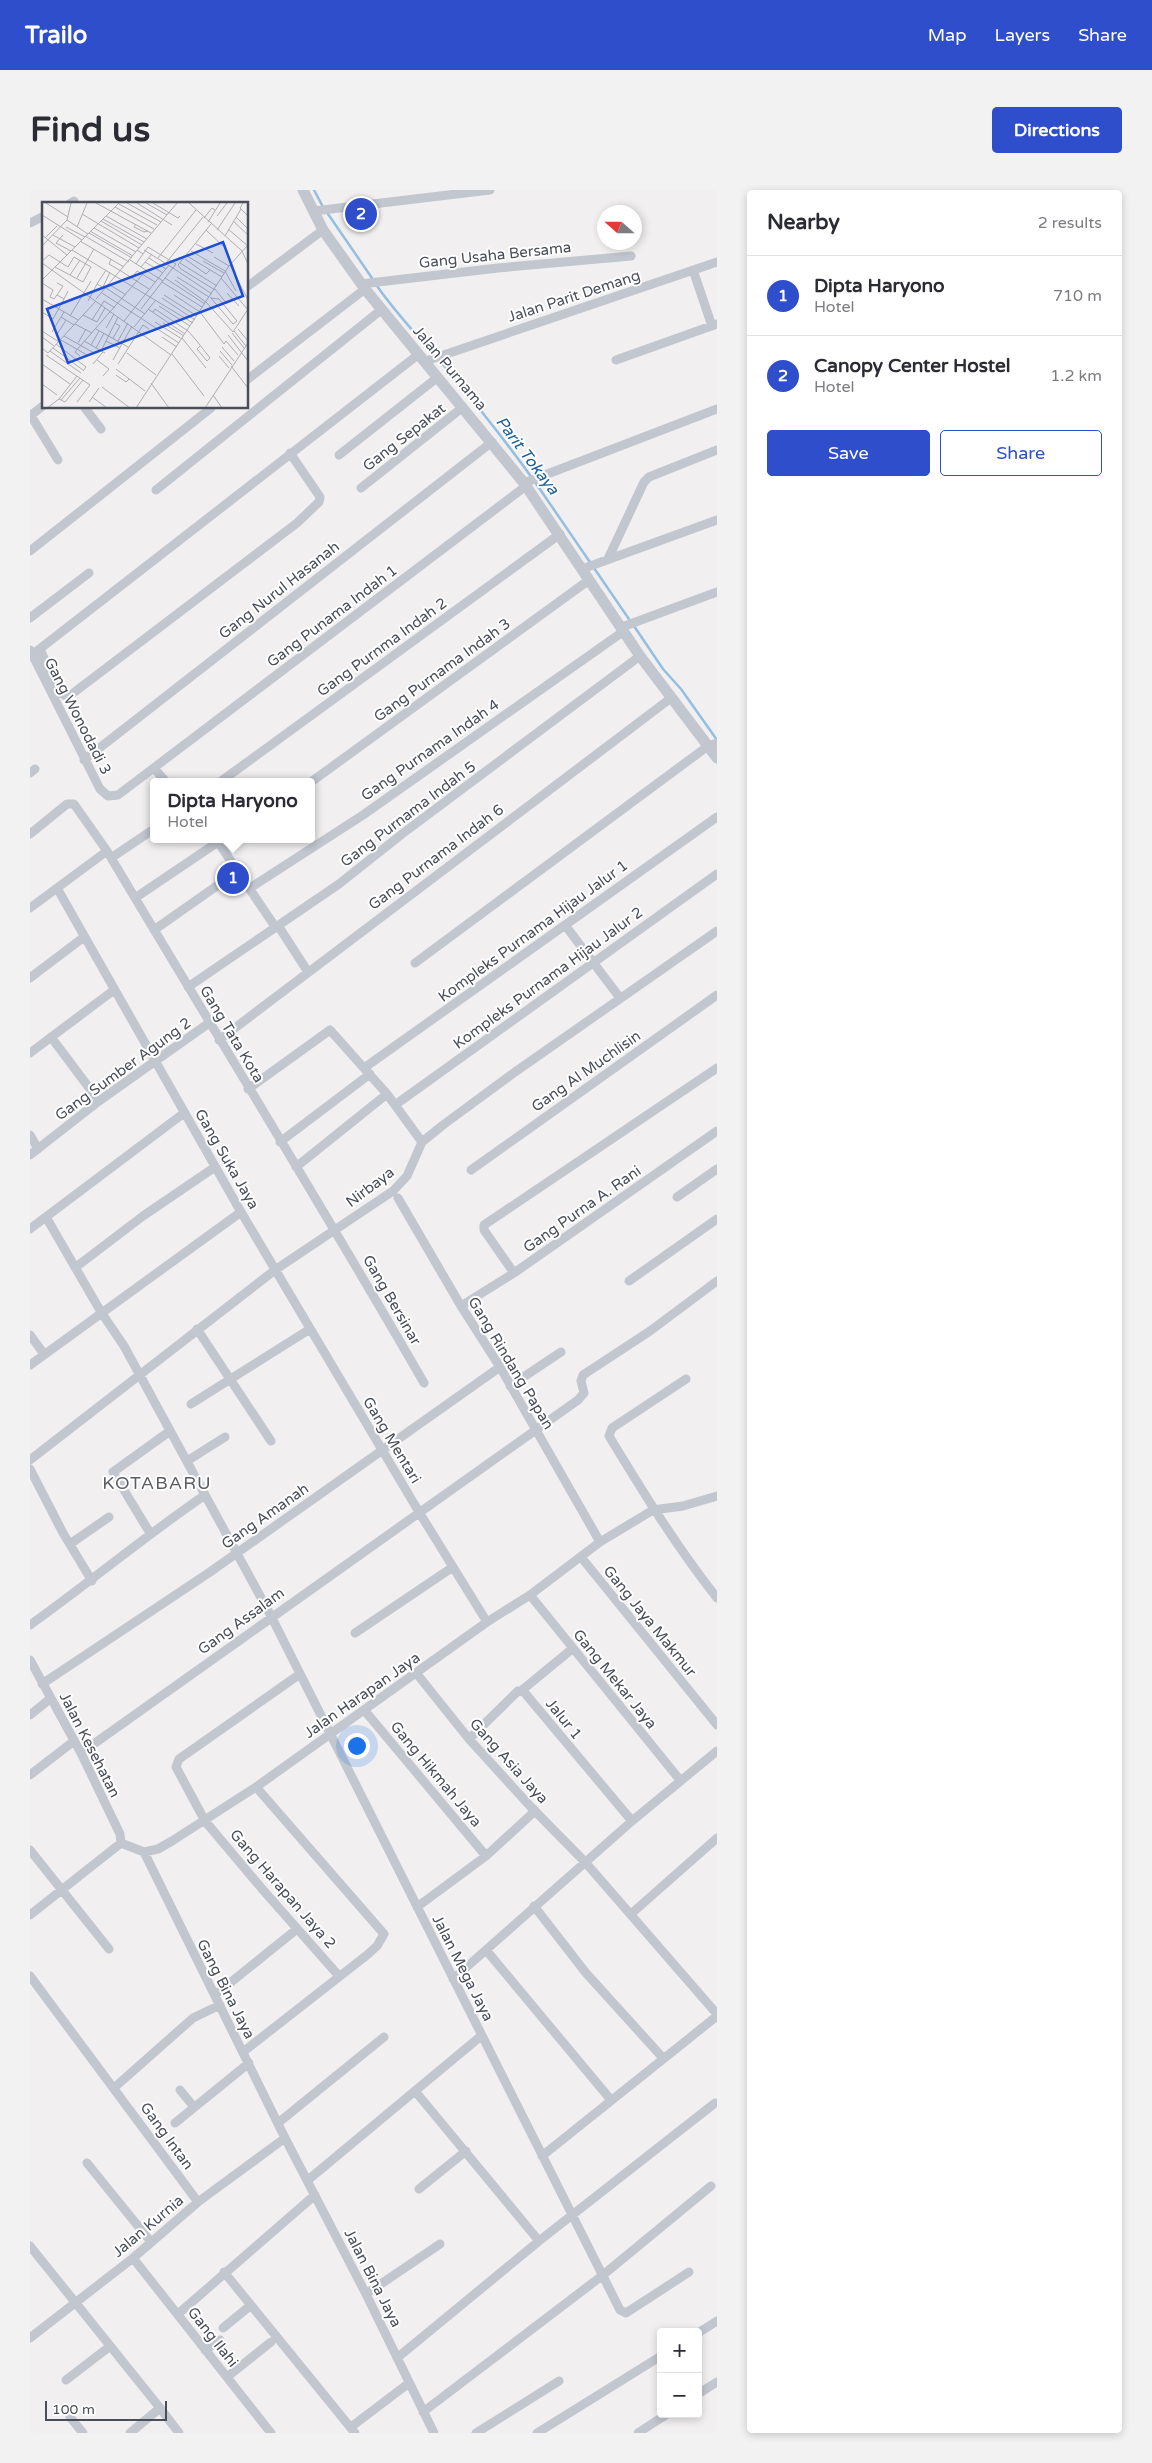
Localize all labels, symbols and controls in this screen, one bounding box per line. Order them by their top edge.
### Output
text: Trailo [25,21,87,50]
text: Map [928,24,967,46]
text: Layers [995,24,1050,46]
text: Share [1078,24,1127,46]
button: Directions [992,107,1122,153]
text: Find us [30,109,150,151]
pin: 2 [345,195,377,233]
inset map [42,202,249,409]
north arrow [597,205,642,250]
text: Nearby [767,210,840,235]
text: 2 results [1038,213,1102,233]
street label: Gang Usaha Bersama [418,238,572,272]
street label: Jalan Parit Demang [506,266,642,326]
text: Dipta Haryono [814,275,945,297]
text: 1 [778,286,788,306]
text: 710 m [1053,286,1102,306]
text: Hotel [814,297,855,317]
street label: Jalan Purnama [409,322,491,414]
text: Canopy Center Hostel [814,355,1010,377]
text: 2 [778,366,788,386]
text: 1.2 km [1050,366,1102,386]
text: Hotel [814,377,855,397]
street label: Gang Sepakat [359,399,449,475]
water label: Parit Tokaya [491,412,564,500]
button: Save [767,430,930,476]
button: Share [940,430,1102,476]
street label: Gang Nurul Hasanah [215,537,343,643]
street label: Gang Punama Indah 1 [263,561,401,671]
street label: Gang Purnma Indah 2 [314,594,450,700]
street label: Gang Purnama Indah 3 [370,614,514,726]
street label: Gang Wonodadi 3 [41,655,115,777]
street label: Gang Purnama Indah 4 [357,695,503,805]
street label: Gang Purnama Indah 5 [337,757,479,871]
popup [150,778,315,843]
text: Dipta Haryono [167,790,298,812]
street label: Gang Purnama Indah 6 [365,800,507,914]
text: Hotel [167,812,208,832]
street label: Kompleks Purnama Hijau Jalur 1 [435,856,631,1006]
pin: 1 [217,859,249,897]
street label: Kompleks Purnama Hijau Jalur 2 [450,903,646,1053]
street label: Gang Tata Kota [196,982,268,1086]
street label: Gang Sumber Agung 2 [52,1014,194,1124]
street label: Gang Al Muchlisin [528,1027,644,1115]
street label: Gang Suka Jaya [191,1106,263,1212]
street label: Gang Purna A. Rani [520,1162,644,1256]
street label: Nirbaya [342,1163,398,1211]
street label: Gang Bersinar [359,1252,425,1348]
street label: Gang Rindang Papan [464,1293,558,1433]
street label: Gang Mentari [359,1394,425,1486]
district label: KOTABARU [102,1472,212,1494]
street label: Gang Amanah [218,1479,312,1553]
street label: Gang Jaya Makmur [600,1562,700,1680]
street label: Gang Assalam [194,1584,288,1658]
street label: Gang Mekar Jaya [569,1626,661,1732]
street label: Jalan Harapan Jaya [301,1648,423,1742]
street label: Jalan Kesehatan [56,1689,124,1801]
street label: Jalur 1 [542,1695,586,1743]
street label: Gang Asia Jaya [466,1715,552,1807]
street label: Gang Hikmah Jaya [387,1718,485,1830]
your location [344,1733,370,1759]
street label: Gang Harapan Jaya 2 [226,1826,340,1952]
street label: Jalan Mega Jaya [428,1912,498,2024]
street label: Gang Bina Jaya [193,1936,259,2042]
street label: Gang Intan [137,2099,197,2173]
street label: Jalan Kurnia [109,2191,187,2261]
street label: Jalan Bina Jaya [341,2226,405,2330]
street label: Gang Ilahi [184,2303,242,2371]
map controls [657,2328,702,2418]
button: + [657,2328,702,2373]
button: − [657,2373,702,2418]
scale bar [45,2398,168,2421]
text: 100 m [52,2401,95,2418]

